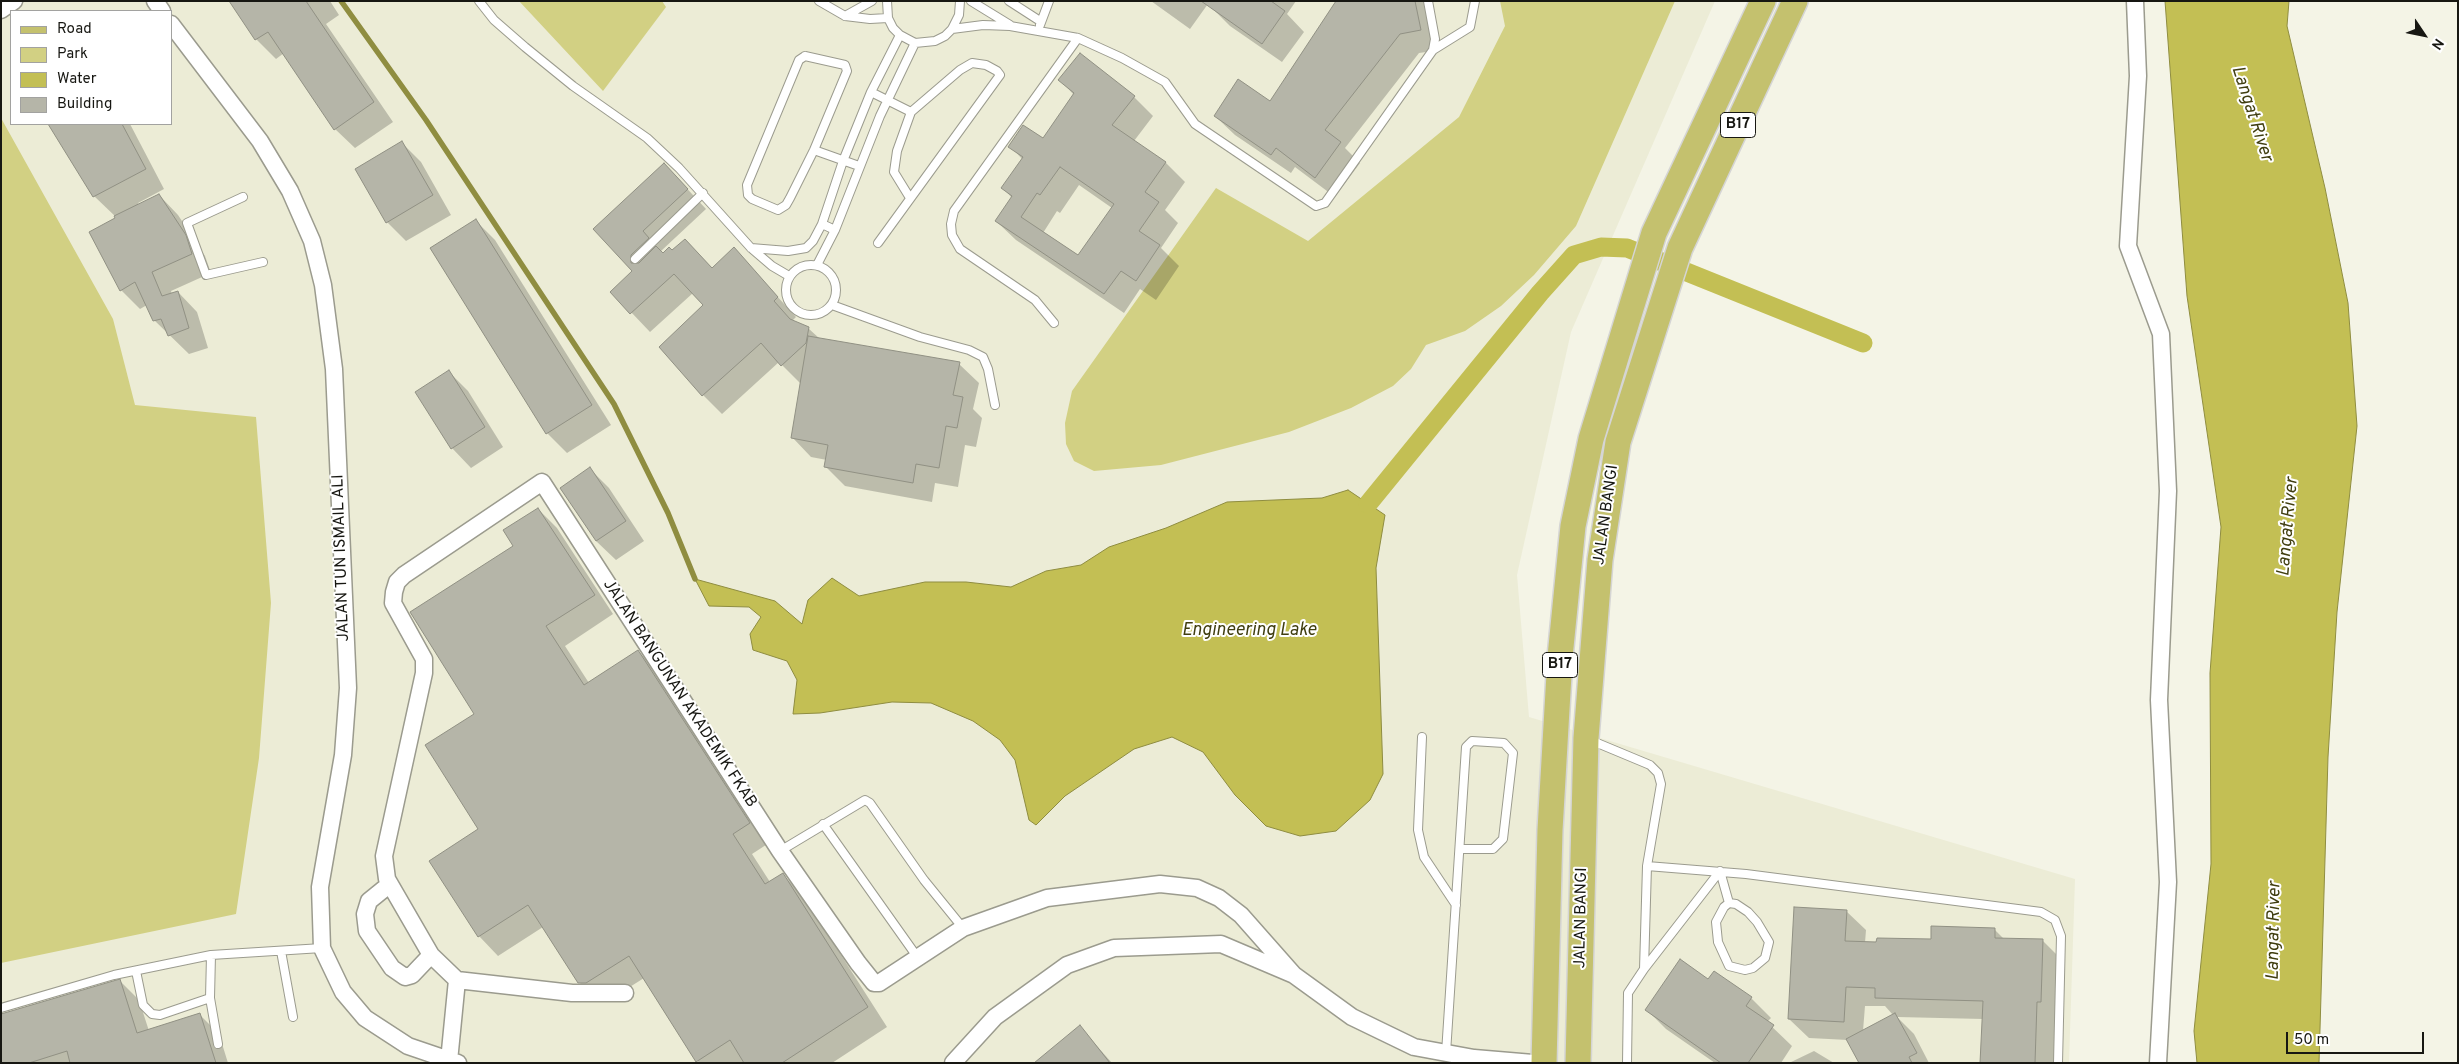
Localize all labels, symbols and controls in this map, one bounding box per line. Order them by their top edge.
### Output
legend [10,10,172,125]
north arrow [2399,10,2449,60]
text: Road [57,20,92,39]
text: N [2427,35,2447,53]
text: Park [57,45,88,64]
water label: Langat River [2225,64,2277,164]
text: Water [57,70,96,89]
text: Building [57,95,112,114]
road number: B17 [1720,112,1756,138]
street label: JALAN BANGI [1590,464,1624,566]
street label: JALAN TUN ISMAIL ALI [329,474,355,642]
water label: Langat River [2274,477,2304,577]
street label: JALAN BANGUNAN AKADEMIK FKAB [598,576,760,812]
water label: Engineering Lake [1182,620,1316,642]
road number: B17 [1542,652,1578,678]
street label: JALAN BANGI [1572,867,1592,969]
water label: Langat River [2263,881,2287,981]
scale bar [2289,1022,2426,1054]
text: 50 m [2294,1031,2329,1050]

